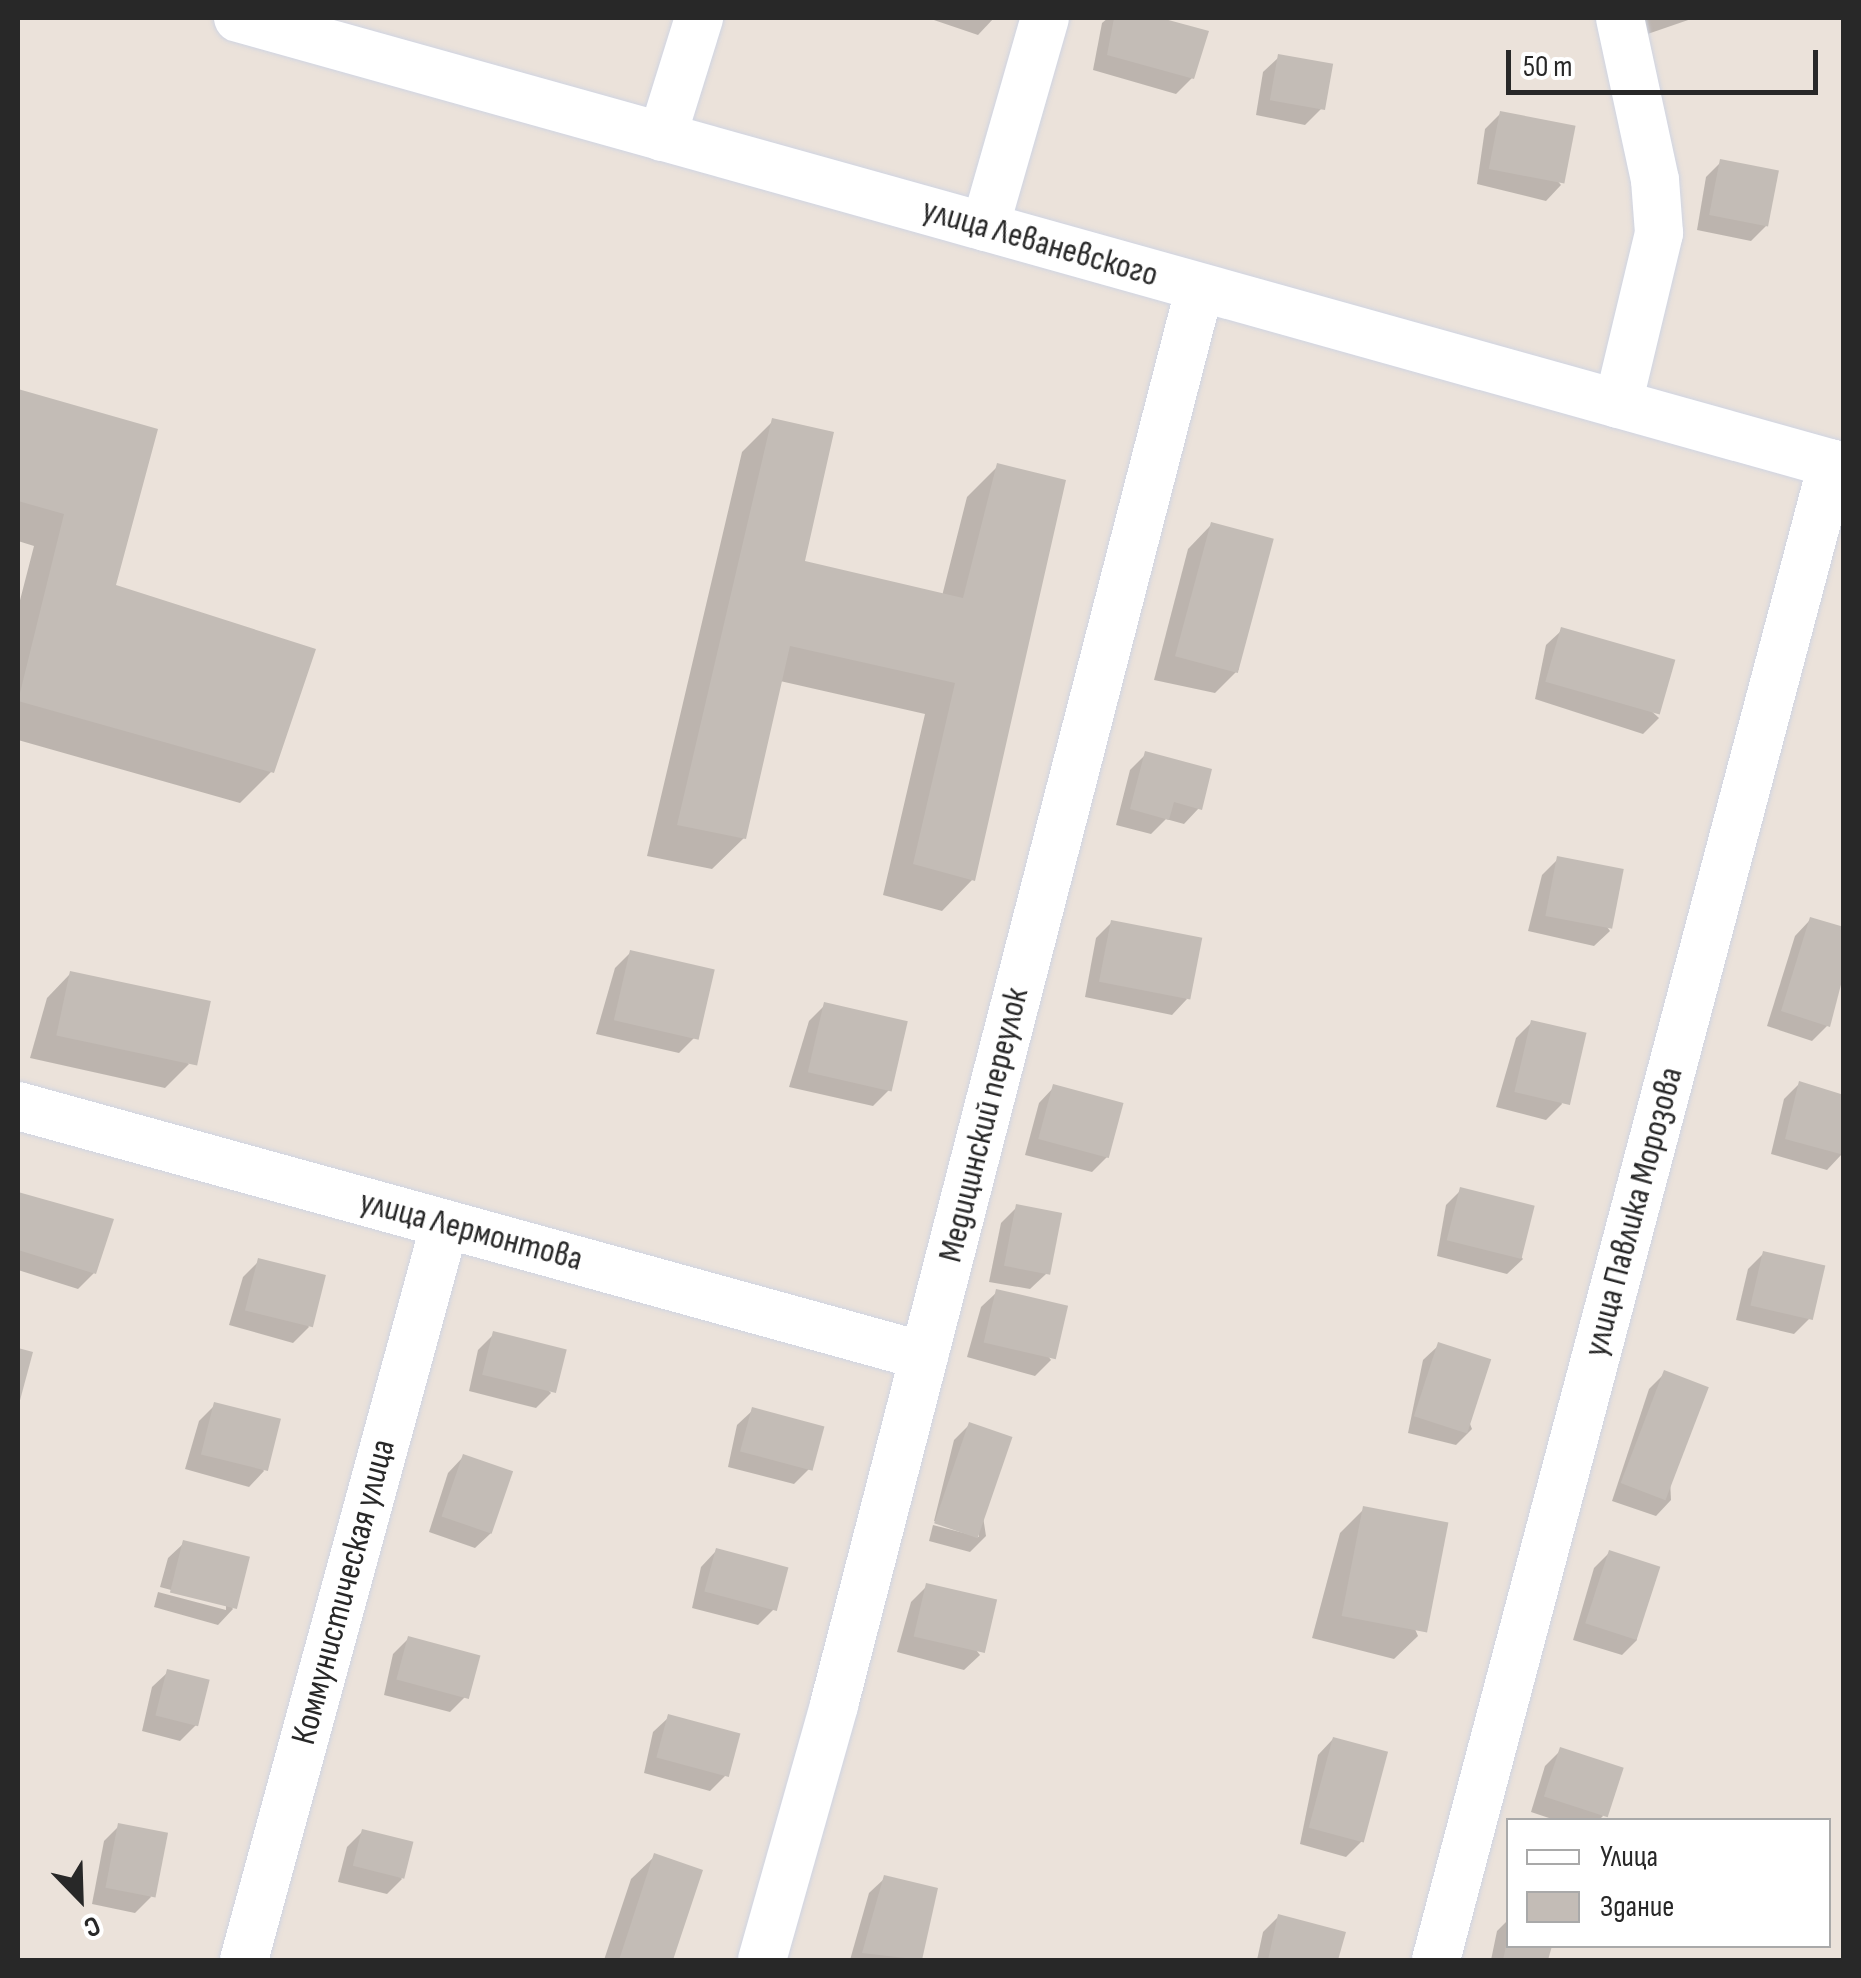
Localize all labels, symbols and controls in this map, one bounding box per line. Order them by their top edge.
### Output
scale bar [1511,30,1824,92]
text: 50 m [1523,49,1572,85]
street label: улица Леваневского [917,189,1163,297]
street label: Медицинский переулок [930,984,1038,1266]
street label: улица Павлика Морозова [1575,1063,1693,1361]
street label: улица Лермонтова [355,1181,587,1281]
street label: Коммунистическая улица [283,1435,405,1749]
legend [1506,1818,1831,1948]
text: Улица [1600,1839,1658,1875]
north arrow [30,1848,130,1948]
text: Здание [1600,1889,1674,1925]
text: С [79,1908,105,1944]

